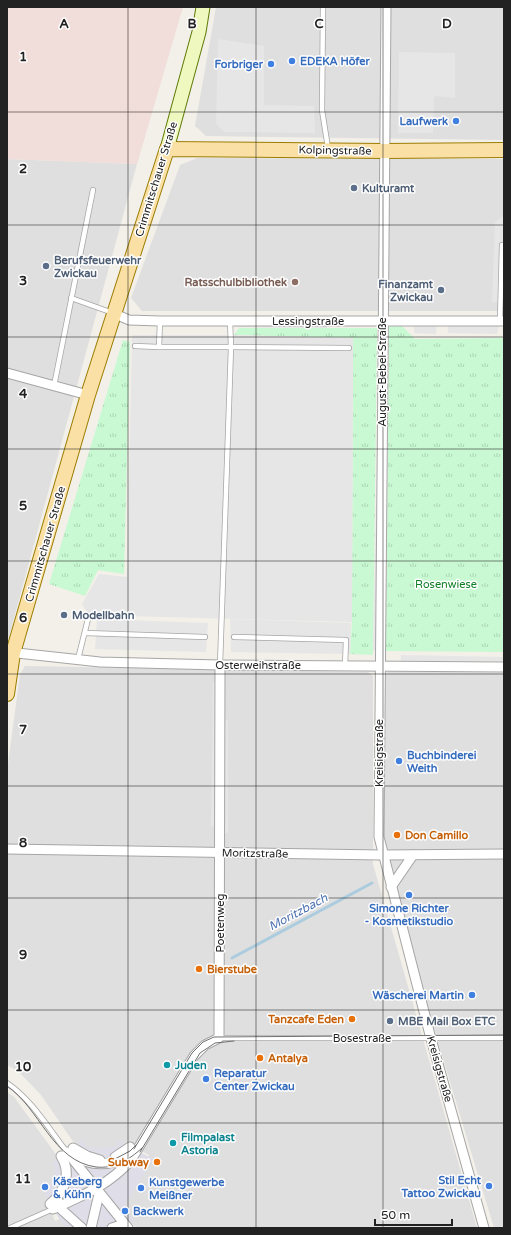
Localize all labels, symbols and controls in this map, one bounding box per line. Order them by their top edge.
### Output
text: A [59,16,69,32]
text: B [187,16,197,32]
text: C [314,16,324,32]
text: D [442,16,452,32]
text: 1 [19,49,27,65]
place label: EDEKA Höfer [300,55,370,68]
marker: EDEKA Höfer [287,56,297,66]
place label: Forbriger [215,58,264,72]
marker: Forbriger [266,59,276,69]
place label: Laufwerk [400,115,448,128]
marker: Laufwerk [451,116,461,126]
street label: Crimmitschauer Straße [133,120,180,238]
street label: Kolpingstraße [298,143,372,158]
text: 2 [19,161,27,177]
place label: Kulturamt [362,182,415,195]
marker: Kulturamt [349,183,359,193]
place label: Berufsfeuerwehr Zwickau [54,254,142,280]
marker: Berufsfeuerwehr Zwickau [41,261,51,271]
text: 3 [19,273,27,289]
place label: Ratsschulbibliothek [185,276,287,289]
marker: Ratsschulbibliothek [290,277,300,287]
place label: Finanzamt Zwickau [378,278,434,304]
marker: Finanzamt Zwickau [436,285,446,295]
street label: Lessingstraße [272,315,344,328]
street label: August-Bebel-Straße [376,317,389,427]
text: 4 [19,386,28,402]
street label: Crimmitschauer Straße [23,485,68,603]
text: 5 [19,498,27,514]
park label: Rosenwiese [415,578,477,591]
place label: Modellbahn [72,609,135,622]
text: 6 [19,610,27,626]
marker: Modellbahn [59,610,69,620]
street label: Osterweihstraße [215,659,301,672]
street label: Kreisigstraße [373,719,386,787]
text: 7 [19,722,27,738]
place label: Buchbinderei Weith [407,749,477,775]
marker: Buchbinderei Weith [394,756,404,766]
place label: Don Camillo [405,829,468,842]
marker: Don Camillo [392,830,402,840]
text: 8 [19,835,27,851]
street label: Moritzstraße [222,846,288,861]
water label: Moritzbach [266,890,331,933]
marker: Simone Richter - Kosmetikstudio [404,890,414,900]
street label: Poetenweg [214,893,227,952]
place label: Simone Richter - Kosmetikstudio [365,902,454,928]
text: 9 [19,947,27,963]
place label: Bierstube [207,963,258,976]
marker: Bierstube [194,964,204,974]
place label: Wäscherei Martin [373,989,464,1002]
marker: Wäscherei Martin [467,990,477,1000]
place label: Tanzcafe Eden [267,1013,344,1026]
marker: Tanzcafe Eden [347,1014,357,1024]
place label: MBE Mail Box ETC [398,1015,496,1028]
marker: MBE Mail Box ETC [385,1016,395,1026]
street label: Bosestraße [333,1032,391,1045]
street label: Kreisigstraße [424,1035,455,1104]
place label: Antalya [268,1052,308,1066]
marker: Antalya [255,1053,265,1063]
text: 10 [15,1059,31,1075]
place label: Juden [174,1059,207,1072]
marker: Juden [162,1060,172,1070]
place label: Reparatur Center Zwickau [214,1067,295,1093]
marker: Reparatur Center Zwickau [201,1074,211,1084]
place label: Filmpalast Astoria [181,1131,235,1157]
marker: Filmpalast Astoria [168,1138,178,1148]
place label: Subway [108,1156,149,1170]
marker: Subway [152,1157,162,1167]
text: 11 [15,1171,31,1187]
place label: Stil Echt Tattoo Zwickau [401,1174,482,1200]
place label: Käseberg & Kühn [53,1175,102,1201]
place label: Kunstgewerbe Meißner [149,1176,225,1202]
marker: Stil Echt Tattoo Zwickau [484,1181,494,1191]
marker: Käseberg & Kühn [40,1182,50,1192]
marker: Kunstgewerbe Meißner [136,1183,146,1193]
scale bar [375,1201,452,1227]
place label: Backwerk [133,1205,184,1218]
marker: Backwerk [120,1206,130,1216]
text: 50 m [381,1208,410,1222]

